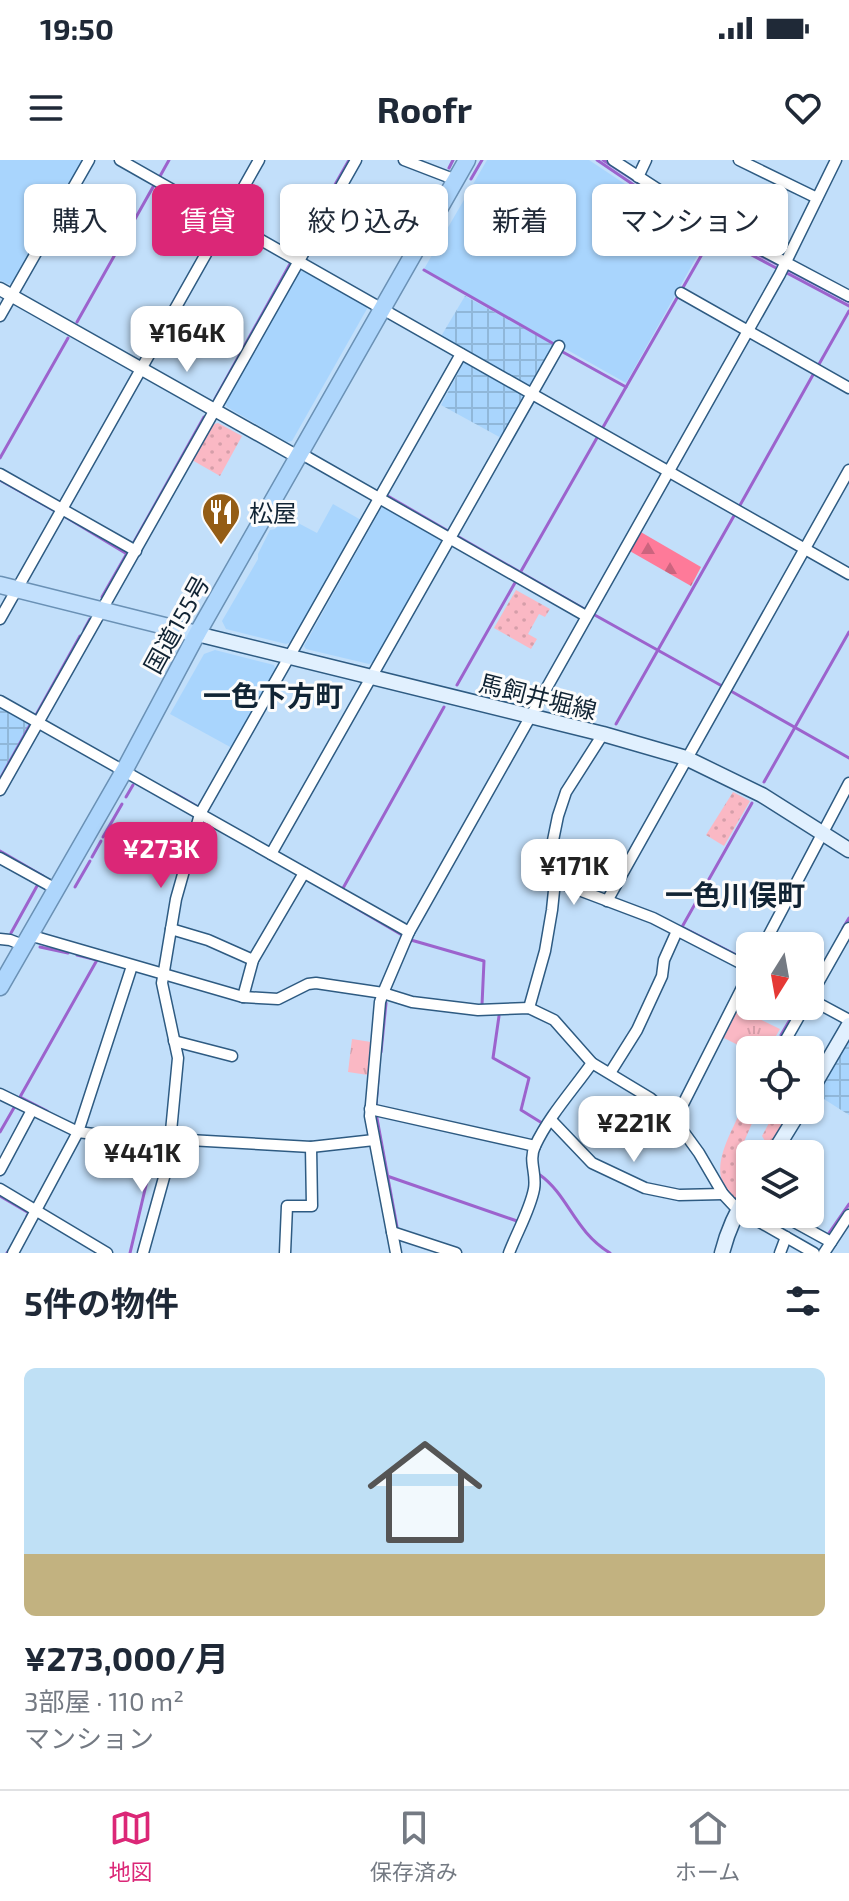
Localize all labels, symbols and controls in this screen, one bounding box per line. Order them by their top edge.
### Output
text: 19:50 [40,10,114,46]
icon: menu [24,86,68,130]
icon: heart [781,86,825,130]
text: Roofr [377,87,472,130]
chip: 購入 [24,184,136,256]
chip: 賃貸 [152,184,264,256]
chip: 絞り込み [280,184,448,256]
chip: 新着 [464,184,576,256]
chip: マンション [592,184,788,256]
pin: ¥164K [131,306,243,374]
text: ¥164K [149,316,225,347]
restaurant icon: 松屋 [200,491,242,546]
place label: 松屋 [249,498,297,527]
street label: 国道155号 [137,570,215,678]
street label: 馬飼井堀線 [476,667,600,725]
district label: 一色下方町 [203,678,343,712]
pin: ¥273K [105,822,217,890]
text: ¥273K [122,832,200,863]
pin: ¥171K [518,839,630,907]
text: ¥171K [539,849,609,880]
district label: 一色川俣町 [665,877,805,911]
north arrow [736,932,824,1020]
map controls [736,932,824,1228]
button: locate [736,1036,824,1124]
pin: ¥221K [578,1096,690,1164]
text: ¥221K [596,1106,672,1137]
pin: ¥441K [86,1126,198,1194]
text: ¥441K [103,1136,181,1167]
button: layers [736,1140,824,1228]
icon: filters [781,1279,825,1323]
text: 5件の物件 [24,1282,179,1323]
icon: home [353,1420,497,1564]
text: ¥273,000/月 [24,1637,229,1678]
text: 3部屋 · 110 m² [24,1685,184,1716]
text: マンション [24,1722,154,1753]
tab: 地図 [109,1806,153,1886]
tab: 保存済み [370,1806,458,1886]
tab: ホーム [675,1806,740,1886]

